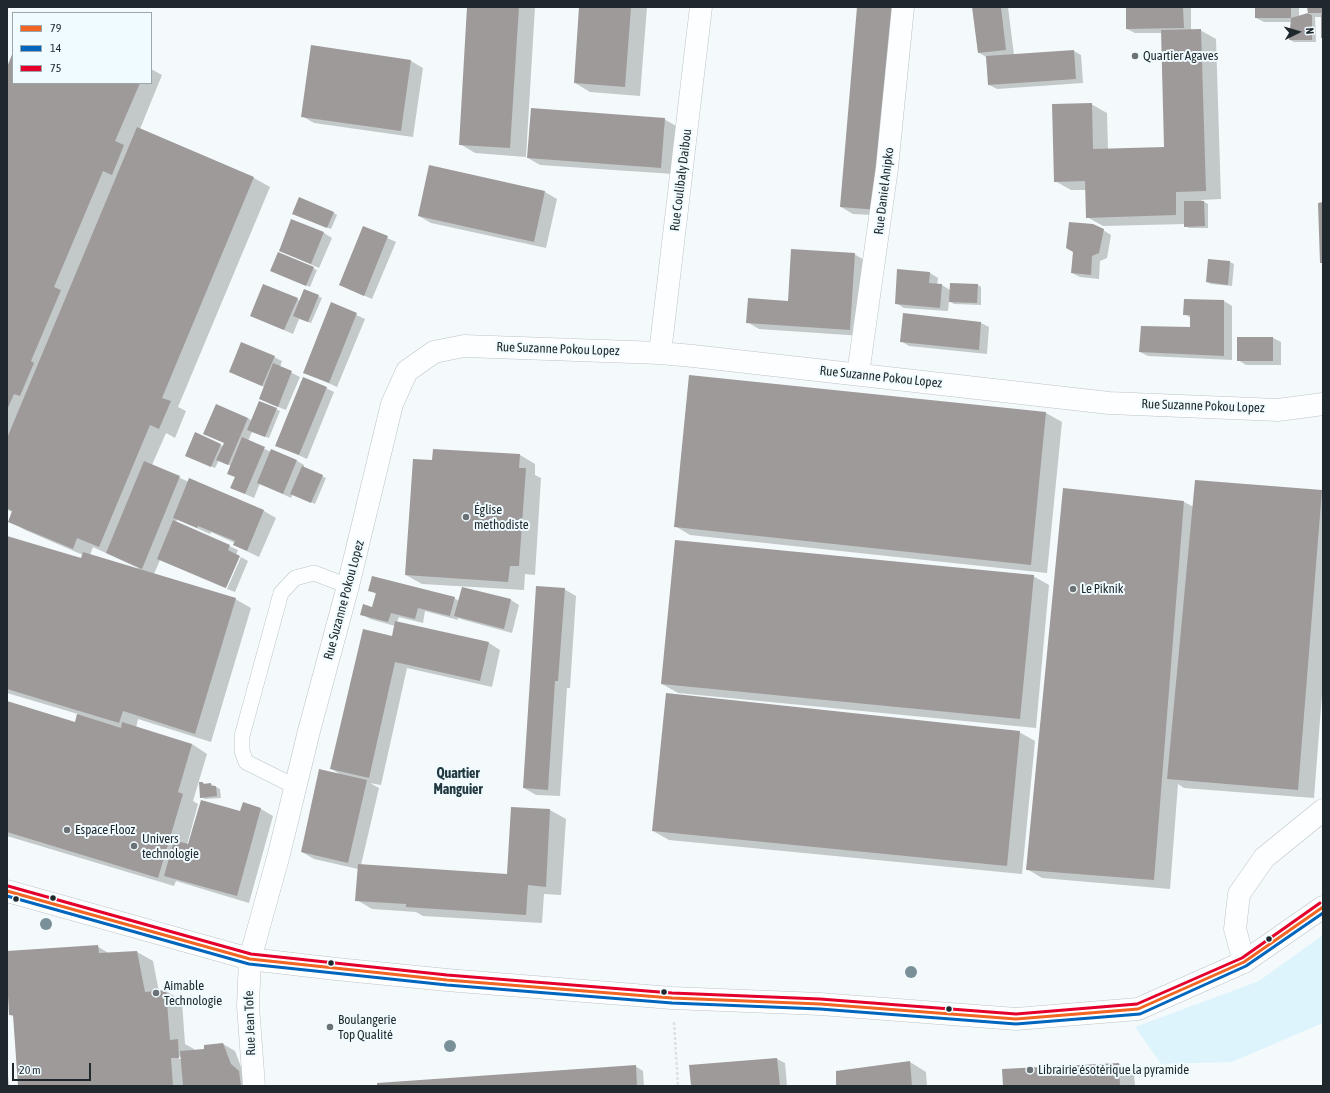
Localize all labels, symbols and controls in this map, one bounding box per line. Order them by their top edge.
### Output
legend [12,12,152,84]
north arrow [1278,12,1318,52]
text: 79 [50,21,61,35]
text: N [1304,27,1316,35]
text: 14 [50,41,61,55]
place label: Quartier Agaves [1143,48,1218,64]
marker: Quartier Agaves [1130,51,1140,61]
text: 75 [50,61,61,75]
street label: Rue Coulibaly Daibou [667,128,695,232]
street label: Rue Daniel Anipko [871,147,897,235]
street label: Rue Suzanne Pokou Lopez [496,339,620,359]
street label: Rue Suzanne Pokou Lopez [819,363,943,391]
street label: Rue Suzanne Pokou Lopez [1141,396,1265,416]
place label: Église methodiste [474,502,529,533]
marker: Église methodiste [461,512,471,522]
street label: Rue Suzanne Pokou Lopez [321,539,367,661]
place label: Le Piknik [1081,581,1124,597]
marker: Le Piknik [1068,584,1078,594]
district label: Quartier Manguier [433,766,483,798]
place label: Espace Flooz [75,822,135,838]
marker: Espace Flooz [62,825,72,835]
place label: Univers technologie [142,831,199,862]
marker: Univers technologie [129,841,139,851]
unlabelled marker [48,893,58,903]
unlabelled marker [11,894,21,904]
unlabelled marker [1264,934,1274,944]
unlabelled marker [326,958,336,968]
place label: Aimable Technologie [164,978,222,1009]
unlabelled marker [659,987,669,997]
marker: Aimable Technologie [151,988,161,998]
street label: Rue Jean Tofe [241,990,259,1056]
unlabelled marker [944,1004,954,1014]
place label: Boulangerie Top Qualité [338,1012,396,1043]
marker: Boulangerie Top Qualité [325,1022,335,1032]
scale bar [14,1055,93,1081]
place label: Librairie ésotérique la pyramide [1038,1062,1189,1078]
text: 20 m [19,1063,41,1077]
marker: Librairie ésotérique la pyramide [1025,1065,1035,1075]

